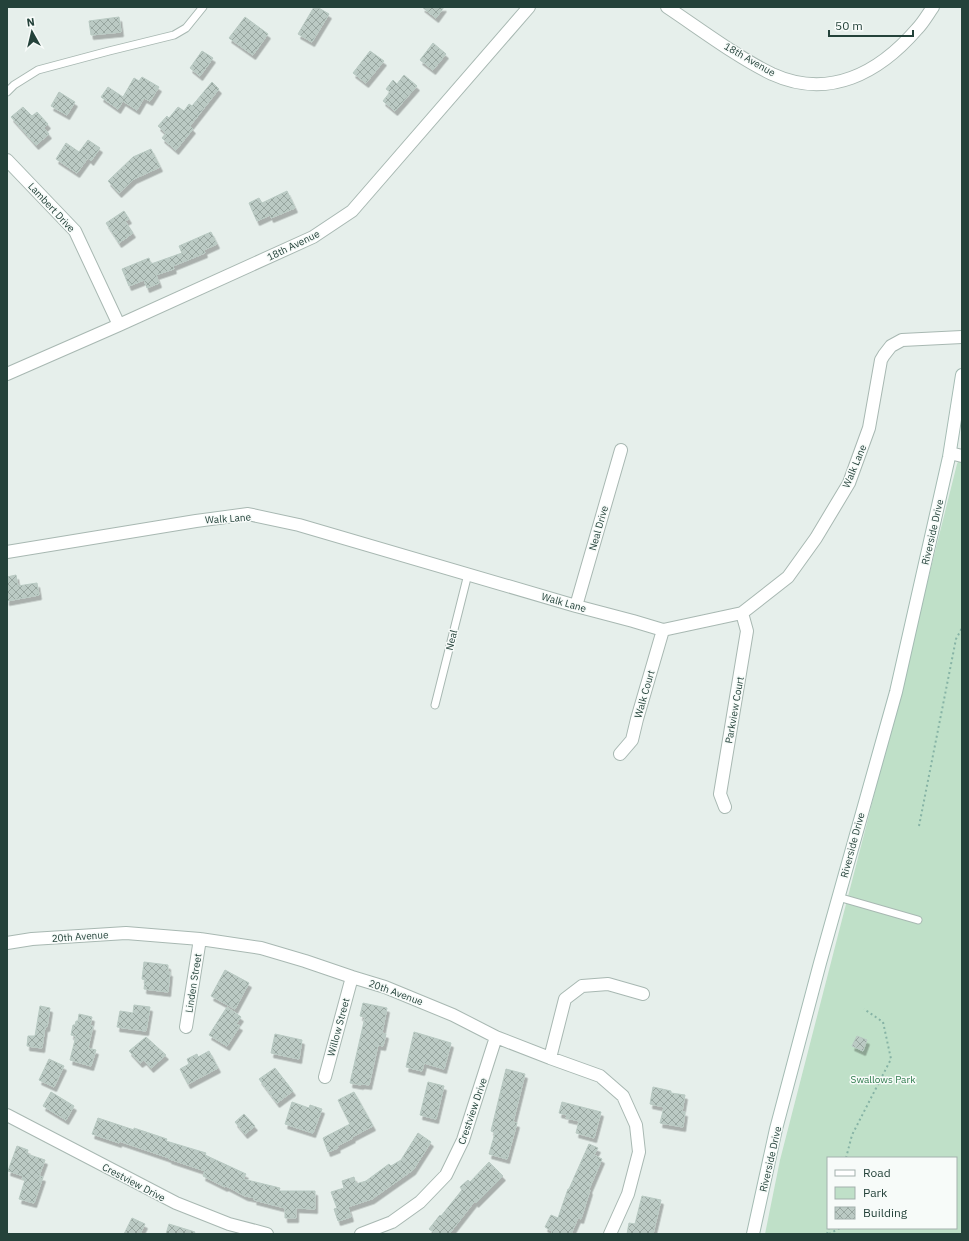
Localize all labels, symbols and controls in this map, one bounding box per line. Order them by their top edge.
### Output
north arrow [12,12,52,52]
scale bar [829,12,913,38]
text: N [26,15,36,30]
text: 50 m [835,18,863,33]
street label: 18th Avenue [722,40,778,80]
street label: Lambert Drive [25,180,78,235]
street label: 18th Avenue [265,227,322,264]
street label: Walk Lane [839,442,870,490]
street label: Riverside Drive [919,497,946,566]
street label: Neal Drive [586,504,611,552]
street label: Walk Lane [205,510,252,527]
street label: Walk Lane [540,590,588,615]
street label: Neal [443,628,460,652]
street label: Walk Court [631,668,658,720]
street label: Parkview Court [722,675,747,745]
street label: Riverside Drive [838,811,868,879]
street label: 20th Avenue [51,928,109,945]
street label: Linden Street [182,952,205,1014]
street label: 20th Avenue [367,977,425,1008]
street label: Willow Street [324,996,353,1058]
park label: Swallows Park [851,1073,916,1086]
street label: Crestview Drive [455,1076,490,1146]
street label: Riverside Drive [757,1124,784,1193]
legend [827,1157,957,1229]
street label: Crestview Drive [100,1160,168,1205]
text: Road [863,1165,891,1180]
text: Park [863,1185,888,1200]
text: Building [863,1205,908,1220]

